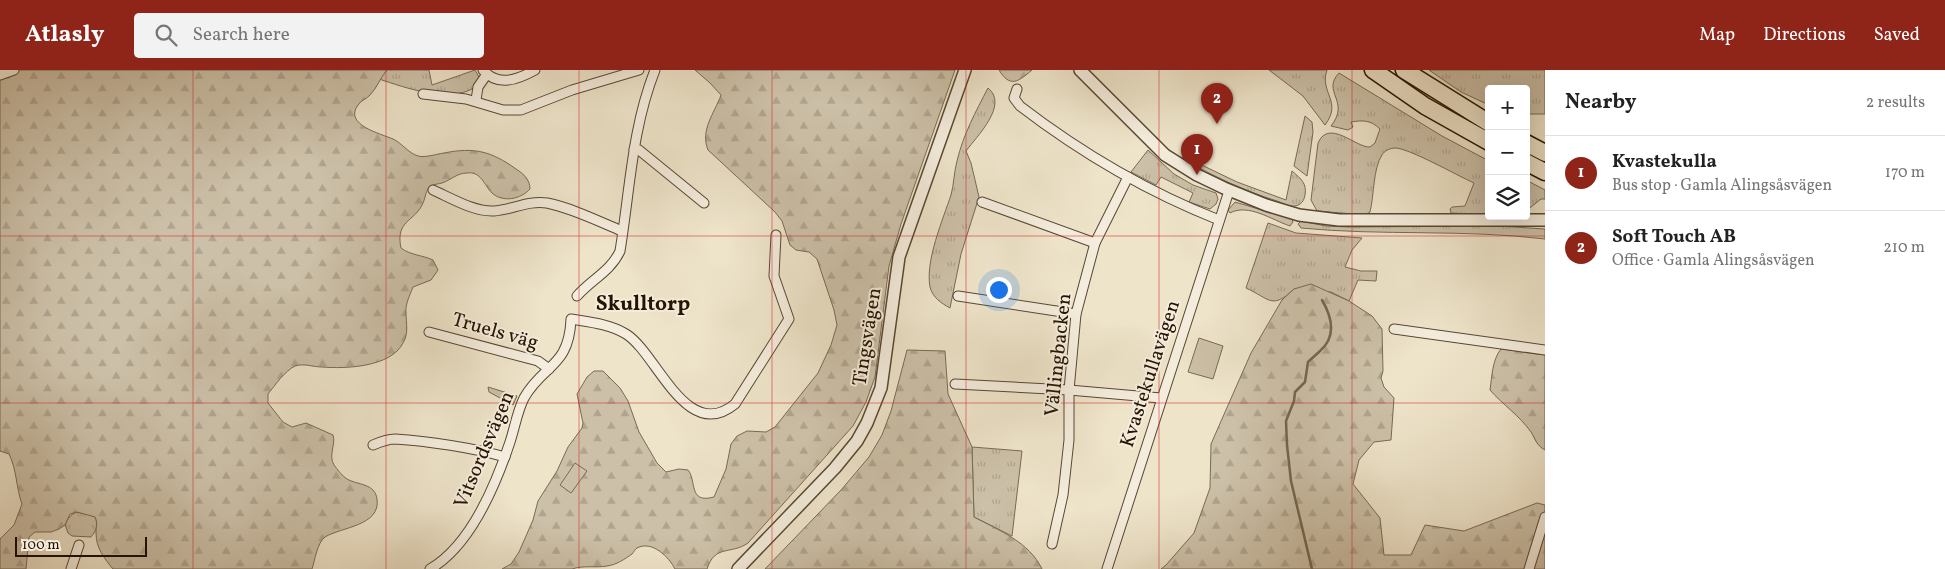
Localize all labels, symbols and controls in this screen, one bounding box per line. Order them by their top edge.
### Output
search box [134,13,484,58]
text: Atlasly [25,18,104,52]
icon: search [152,21,180,49]
text: Search here [192,22,290,48]
text: Map [1699,23,1735,48]
text: Directions [1763,23,1846,48]
text: Saved [1874,23,1920,48]
pin: 2 [1201,83,1233,124]
map controls [1485,85,1530,220]
button: + [1485,85,1530,130]
text: Nearby [1565,88,1636,117]
text: 2 results [1866,92,1925,114]
button: − [1485,130,1530,175]
pin: 1 [1181,134,1213,175]
text: Kvastekulla [1612,149,1717,175]
text: 1 [1578,162,1584,184]
text: 170 m [1885,162,1925,184]
button: layers [1485,175,1530,220]
text: Bus stop · Gamla Alingsåsvägen [1612,175,1832,197]
text: Soft Touch AB [1612,224,1736,250]
text: 2 [1577,237,1585,259]
text: 210 m [1883,237,1925,259]
text: Office · Gamla Alingsåsvägen [1612,250,1815,272]
your location [986,277,1012,303]
street label: Tingsvägen [846,286,890,388]
district label: Skulltorp [596,290,690,319]
street label: Vällingbacken [1039,292,1079,418]
street label: Kvastekullavägen [1114,297,1188,451]
street label: Truels väg [448,306,542,358]
street label: Vitsordsvägen [448,387,522,513]
scale bar [15,534,148,557]
text: 100 m [22,536,60,555]

